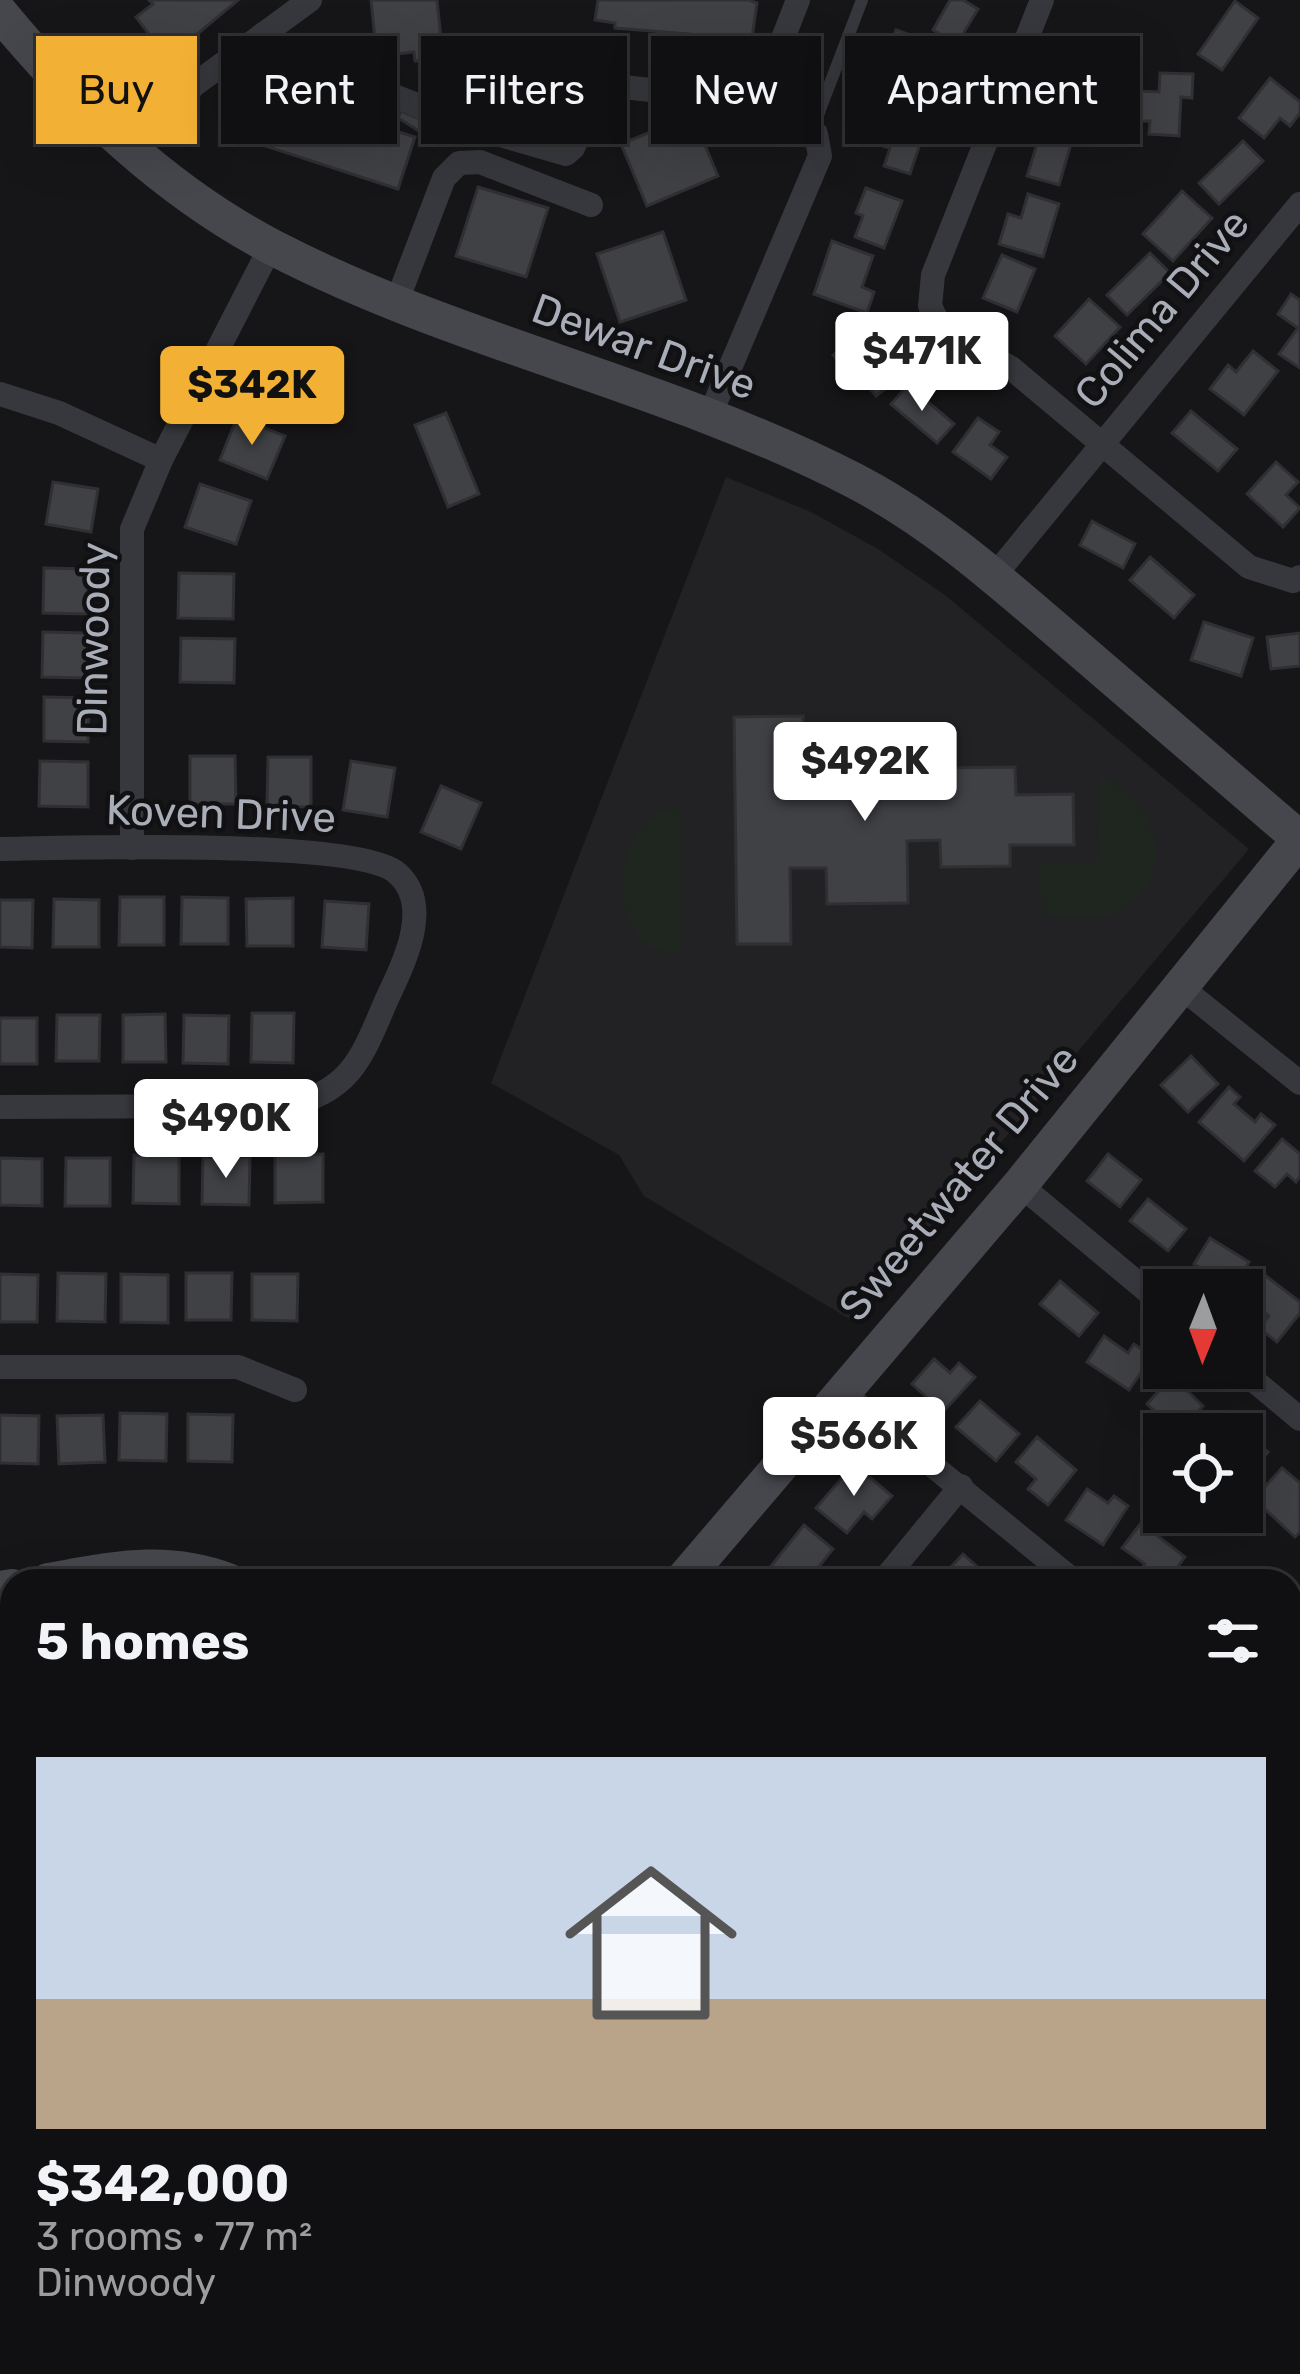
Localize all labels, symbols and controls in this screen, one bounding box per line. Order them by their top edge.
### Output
chip: Buy [36,36,197,144]
chip: Rent [221,36,397,144]
chip: Filters [421,36,627,144]
chip: New [651,36,821,144]
chip: Apartment [845,36,1140,144]
street label: Colima Drive [1064,199,1260,419]
street label: Dewar Drive [525,283,763,411]
pin: $471K [838,312,1006,414]
text: $471K [862,328,982,374]
pin: $342K [168,346,336,448]
text: $342K [187,362,317,408]
street label: Dinwoody [67,542,121,736]
pin: $492K [781,722,949,824]
text: $492K [801,738,929,784]
street label: Koven Drive [105,785,337,843]
street label: Sweetwater Drive [829,1035,1089,1331]
pin: $490K [142,1079,310,1181]
text: $490K [161,1095,291,1141]
north arrow [1143,1269,1263,1389]
map controls [1143,1269,1263,1533]
pin: $566K [770,1397,938,1499]
text: $566K [790,1413,918,1459]
button: locate [1143,1413,1263,1533]
icon: filters [1200,1608,1266,1674]
text: 5 homes [36,1611,249,1672]
icon: home [543,1835,759,2051]
text: $342,000 [36,2153,290,2214]
text: 3 rooms · 77 m² [36,2214,312,2260]
text: Dinwoody [36,2260,216,2306]

